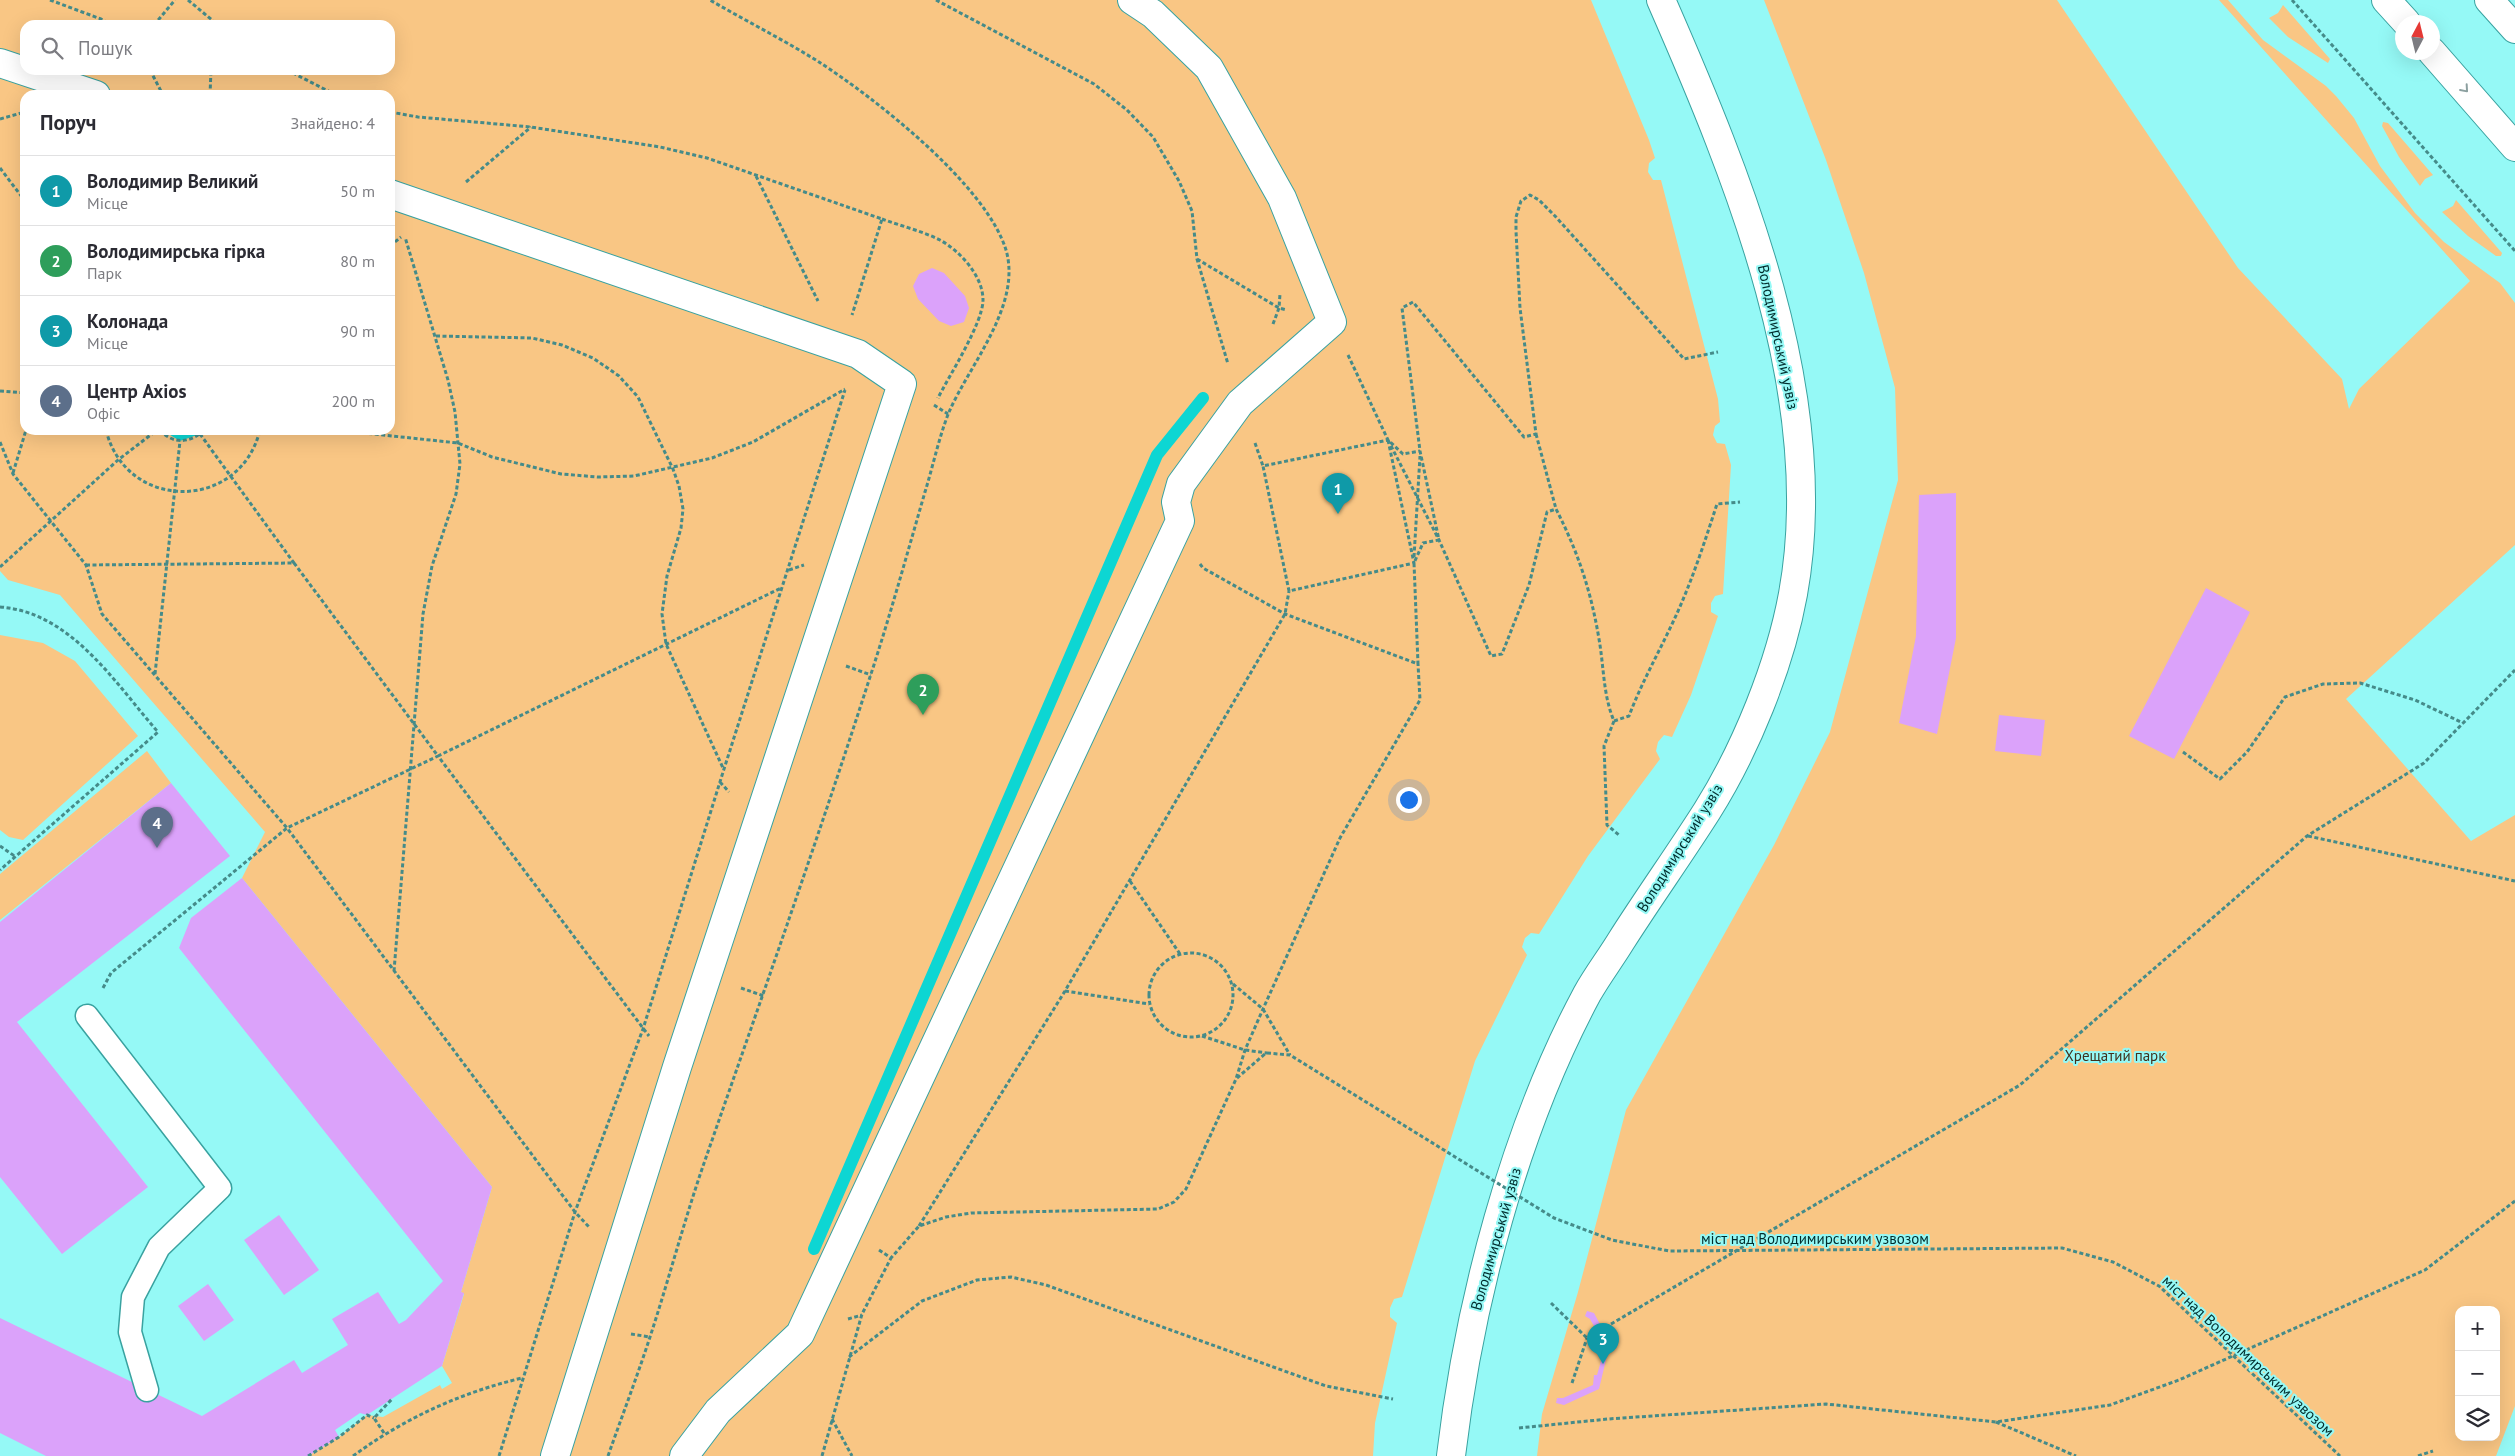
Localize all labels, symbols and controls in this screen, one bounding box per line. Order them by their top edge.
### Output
north arrow [2395,15,2440,60]
search box [20,20,395,75]
icon: search [38,34,66,62]
text: Пошук [78,36,133,60]
one-way arrow [2459,84,2468,93]
text: Поруч [40,109,96,136]
text: Знайдено: 4 [291,113,375,133]
text: Володимир Великий [87,169,258,193]
text: 1 [51,181,61,201]
text: 50 m [340,181,375,201]
text: Місце [87,193,128,213]
text: Володимирська гірка [87,239,265,263]
text: 2 [51,251,61,271]
text: 80 m [340,251,375,271]
text: Парк [87,263,122,283]
street label: Володимирський узвіз [1754,263,1803,411]
text: Колонада [87,309,168,333]
text: 3 [51,321,61,341]
text: 90 m [340,321,375,341]
text: Місце [87,333,128,353]
text: Центр Axios [87,379,187,403]
text: 4 [51,391,61,411]
text: 200 m [332,391,375,411]
text: Офіс [87,403,120,423]
pin: 1 [1322,473,1354,514]
pin: 2 [907,674,939,715]
street label: Володимирський узвіз [1632,780,1727,915]
your location [1396,787,1422,813]
pin: 4 [141,807,173,848]
park label: Хрещатий парк [2065,1046,2166,1065]
street label: Володимирський узвіз [1466,1165,1525,1312]
street label: міст над Володимирським узвозом [1701,1229,1929,1248]
street label: міст над Володимирським узвозом [2158,1271,2338,1440]
map controls [2455,1306,2500,1441]
button: + [2455,1306,2500,1351]
pin: 3 [1587,1323,1619,1364]
button: − [2455,1351,2500,1396]
button: layers [2455,1396,2500,1441]

